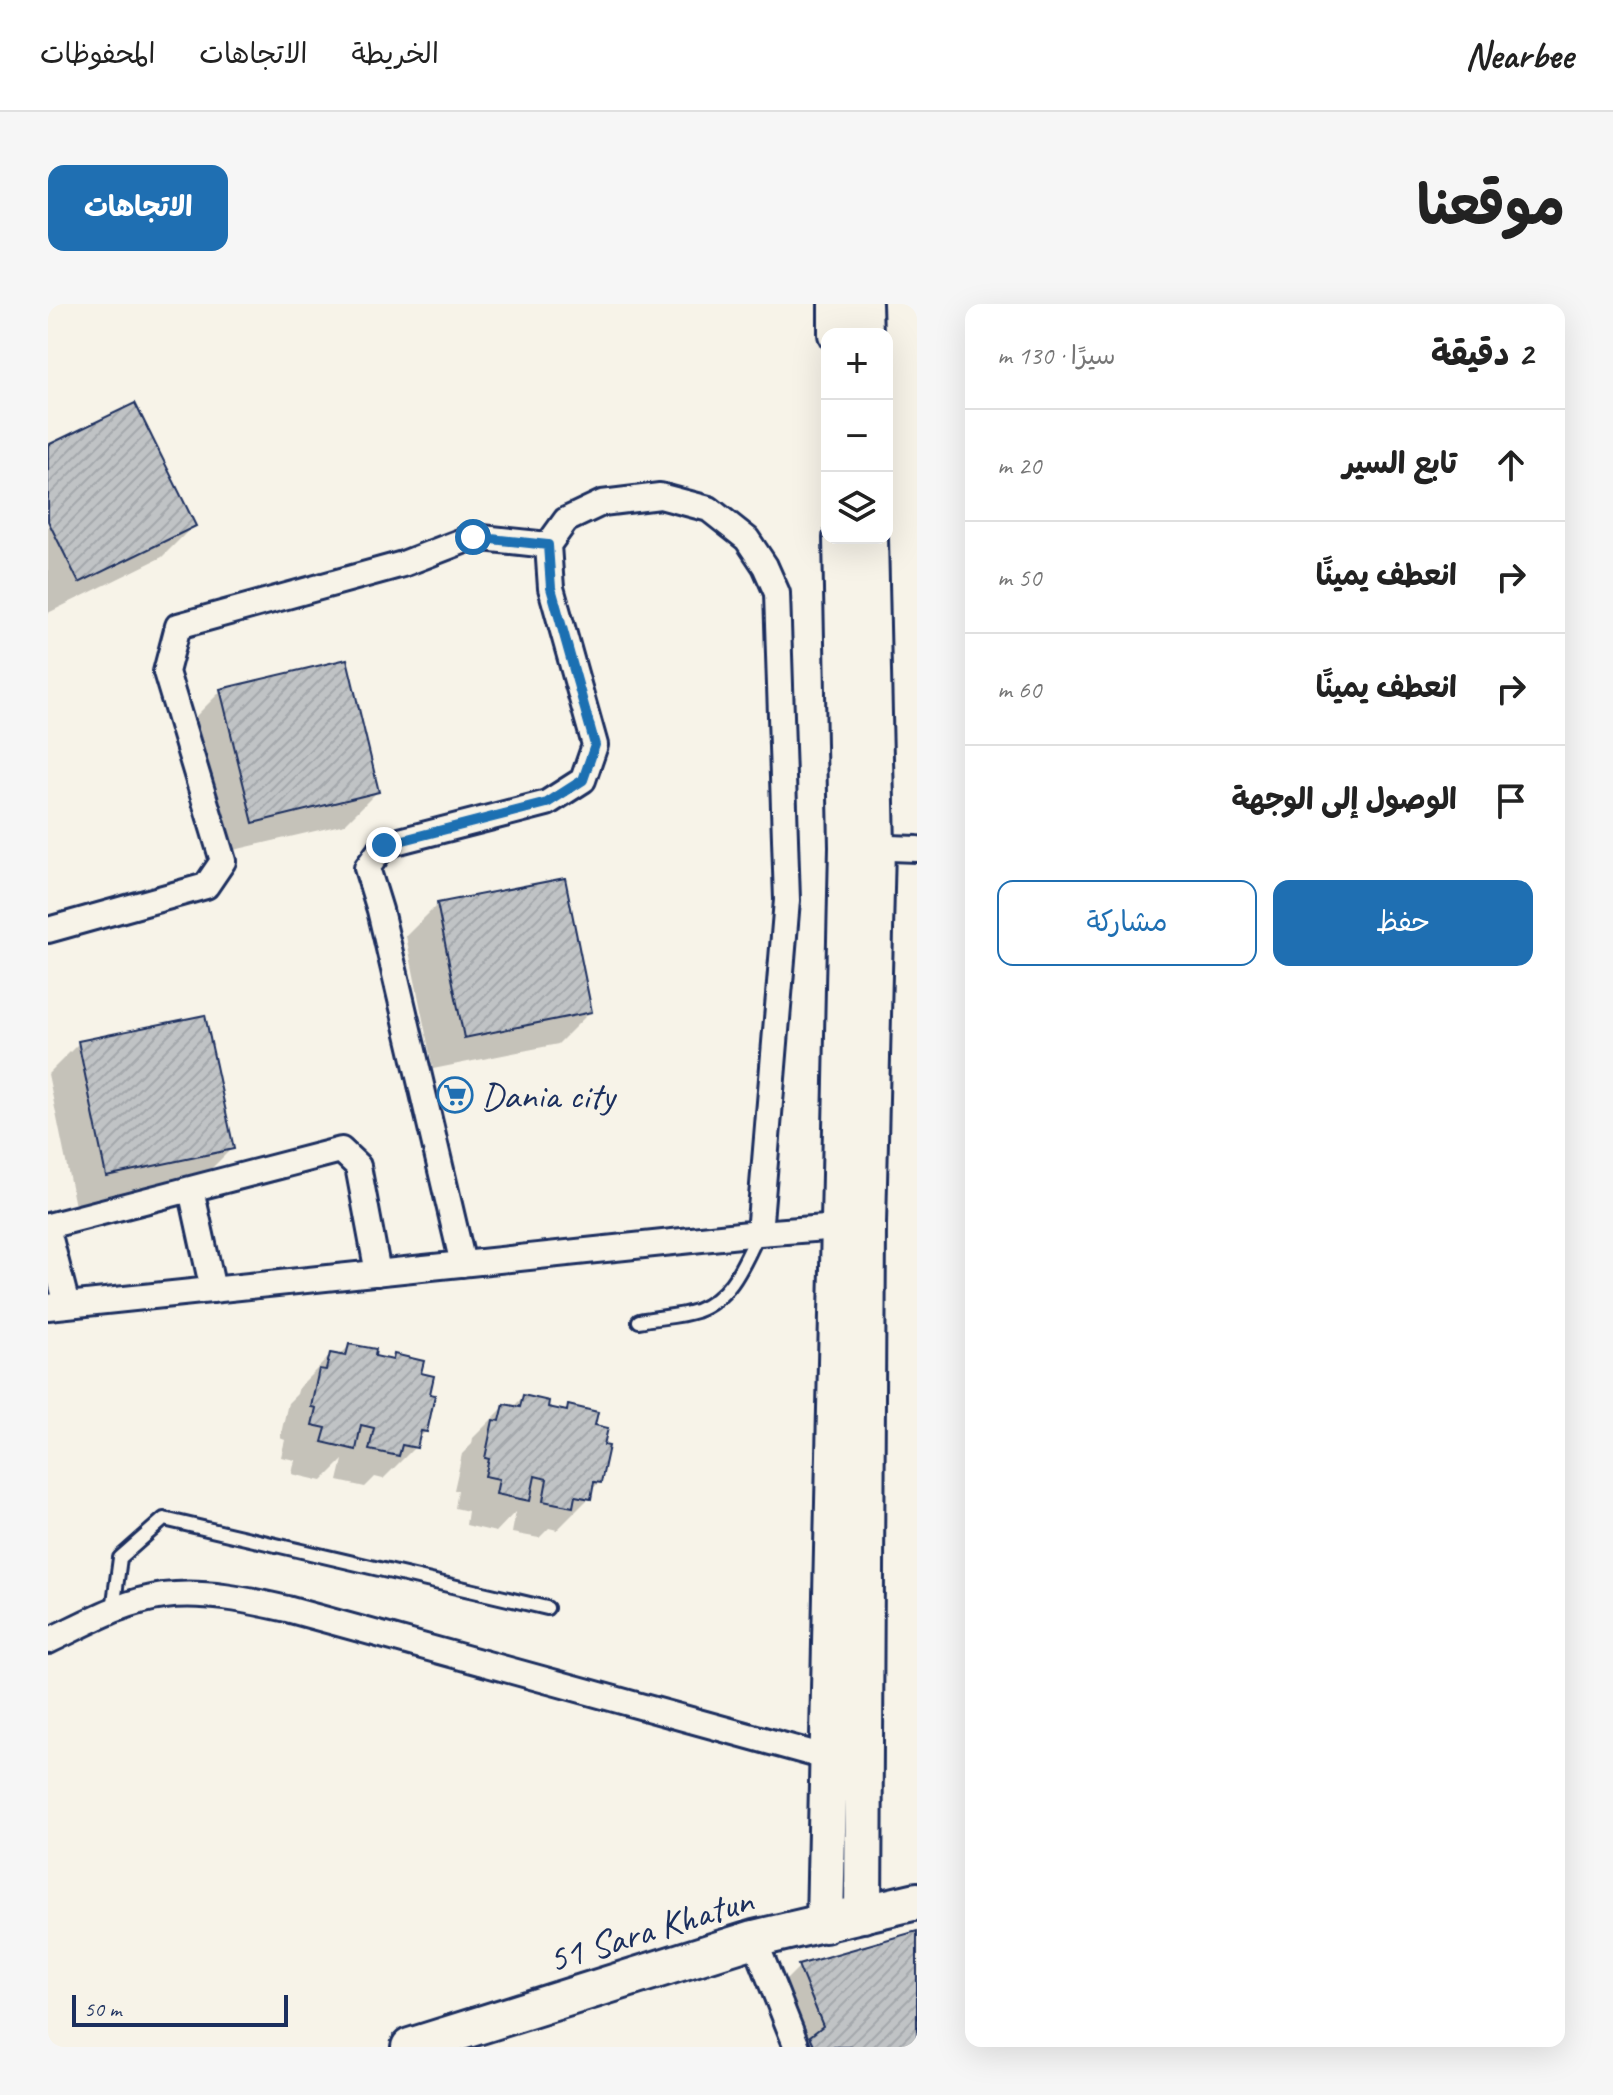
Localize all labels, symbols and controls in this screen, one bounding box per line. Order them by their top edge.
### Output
text: Nearbee [1465,32,1573,79]
text: المحفوظات [40,36,155,71]
text: الاتجاهات [199,36,307,71]
text: الخريطة [351,36,439,71]
button: الاتجاهات [48,165,228,251]
text: موقعنا [1417,170,1565,241]
map controls [821,328,893,544]
button: + [821,328,893,400]
text: 2 دقيقة [1431,332,1533,375]
text: سيرًا · 130 m [997,339,1116,372]
button: − [821,400,893,472]
icon: ahead [1489,443,1533,487]
text: تابع السير [1343,444,1457,482]
text: 20 m [997,449,1041,482]
button: layers [821,472,893,544]
route start [455,519,491,555]
icon: right [1489,555,1533,599]
text: انعطف يمينًا [1316,556,1457,594]
text: 50 m [997,561,1041,594]
icon: right [1489,667,1533,711]
text: انعطف يمينًا [1316,668,1457,706]
text: 60 m [997,673,1041,706]
icon: arrive [1489,779,1533,823]
text: الوصول إلى الوجهة [1232,780,1457,818]
route end [366,827,402,863]
button: مشاركة [997,880,1257,966]
button: حفظ [1273,880,1533,966]
place label: Dania city [481,1072,618,1119]
supermarket icon: Dania city [436,1076,474,1114]
street label: 51 Sara Khatun [542,1876,760,1983]
scale bar [72,1991,288,2027]
text: 50 m [84,1995,121,2023]

